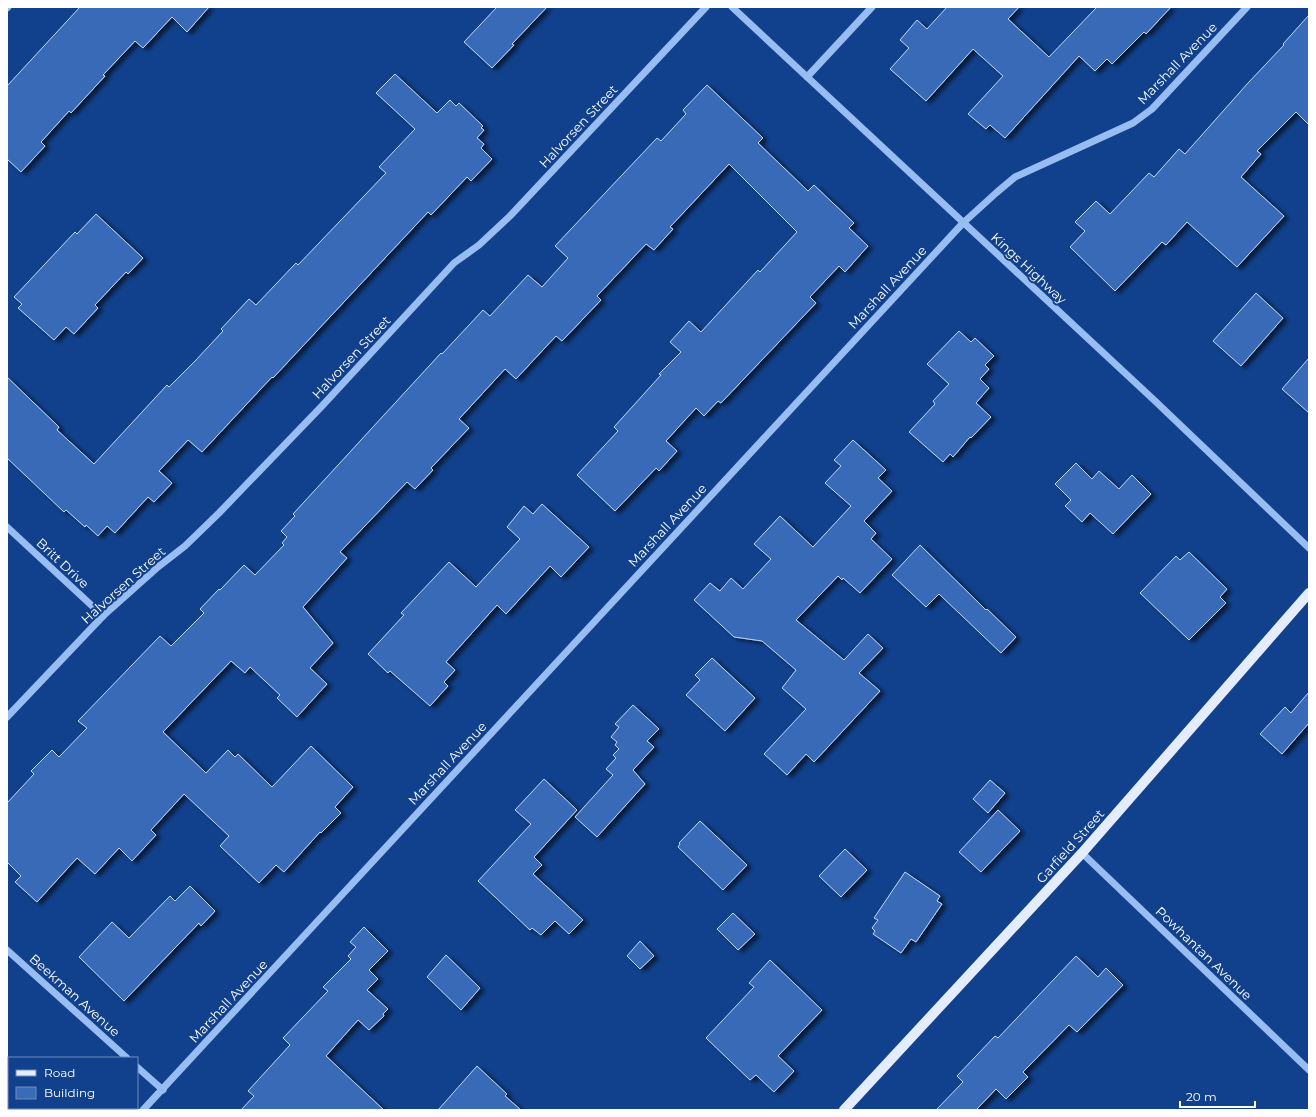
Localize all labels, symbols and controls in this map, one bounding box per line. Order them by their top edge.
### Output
street label: Marshall Avenue [1134,19,1220,107]
street label: Halvorsen Street [535,81,621,171]
street label: Kings Highway [988,229,1071,308]
street label: Marshall Avenue [844,242,930,332]
street label: Halvorsen Street [308,312,394,402]
street label: Marshall Avenue [624,480,710,570]
street label: Britt Drive [33,535,93,591]
street label: Halvorsen Street [78,543,168,627]
street label: Marshall Avenue [404,718,490,808]
street label: Garfield Street [1033,806,1107,886]
street label: Powhantan Avenue [1152,903,1256,1003]
street label: Beekman Avenue [27,950,124,1040]
street label: Marshall Avenue [185,956,271,1046]
legend [8,1057,138,1109]
text: Road [44,1065,75,1080]
scale bar [1180,1083,1255,1109]
text: Building [44,1085,95,1100]
text: 20 m [1186,1089,1217,1104]

